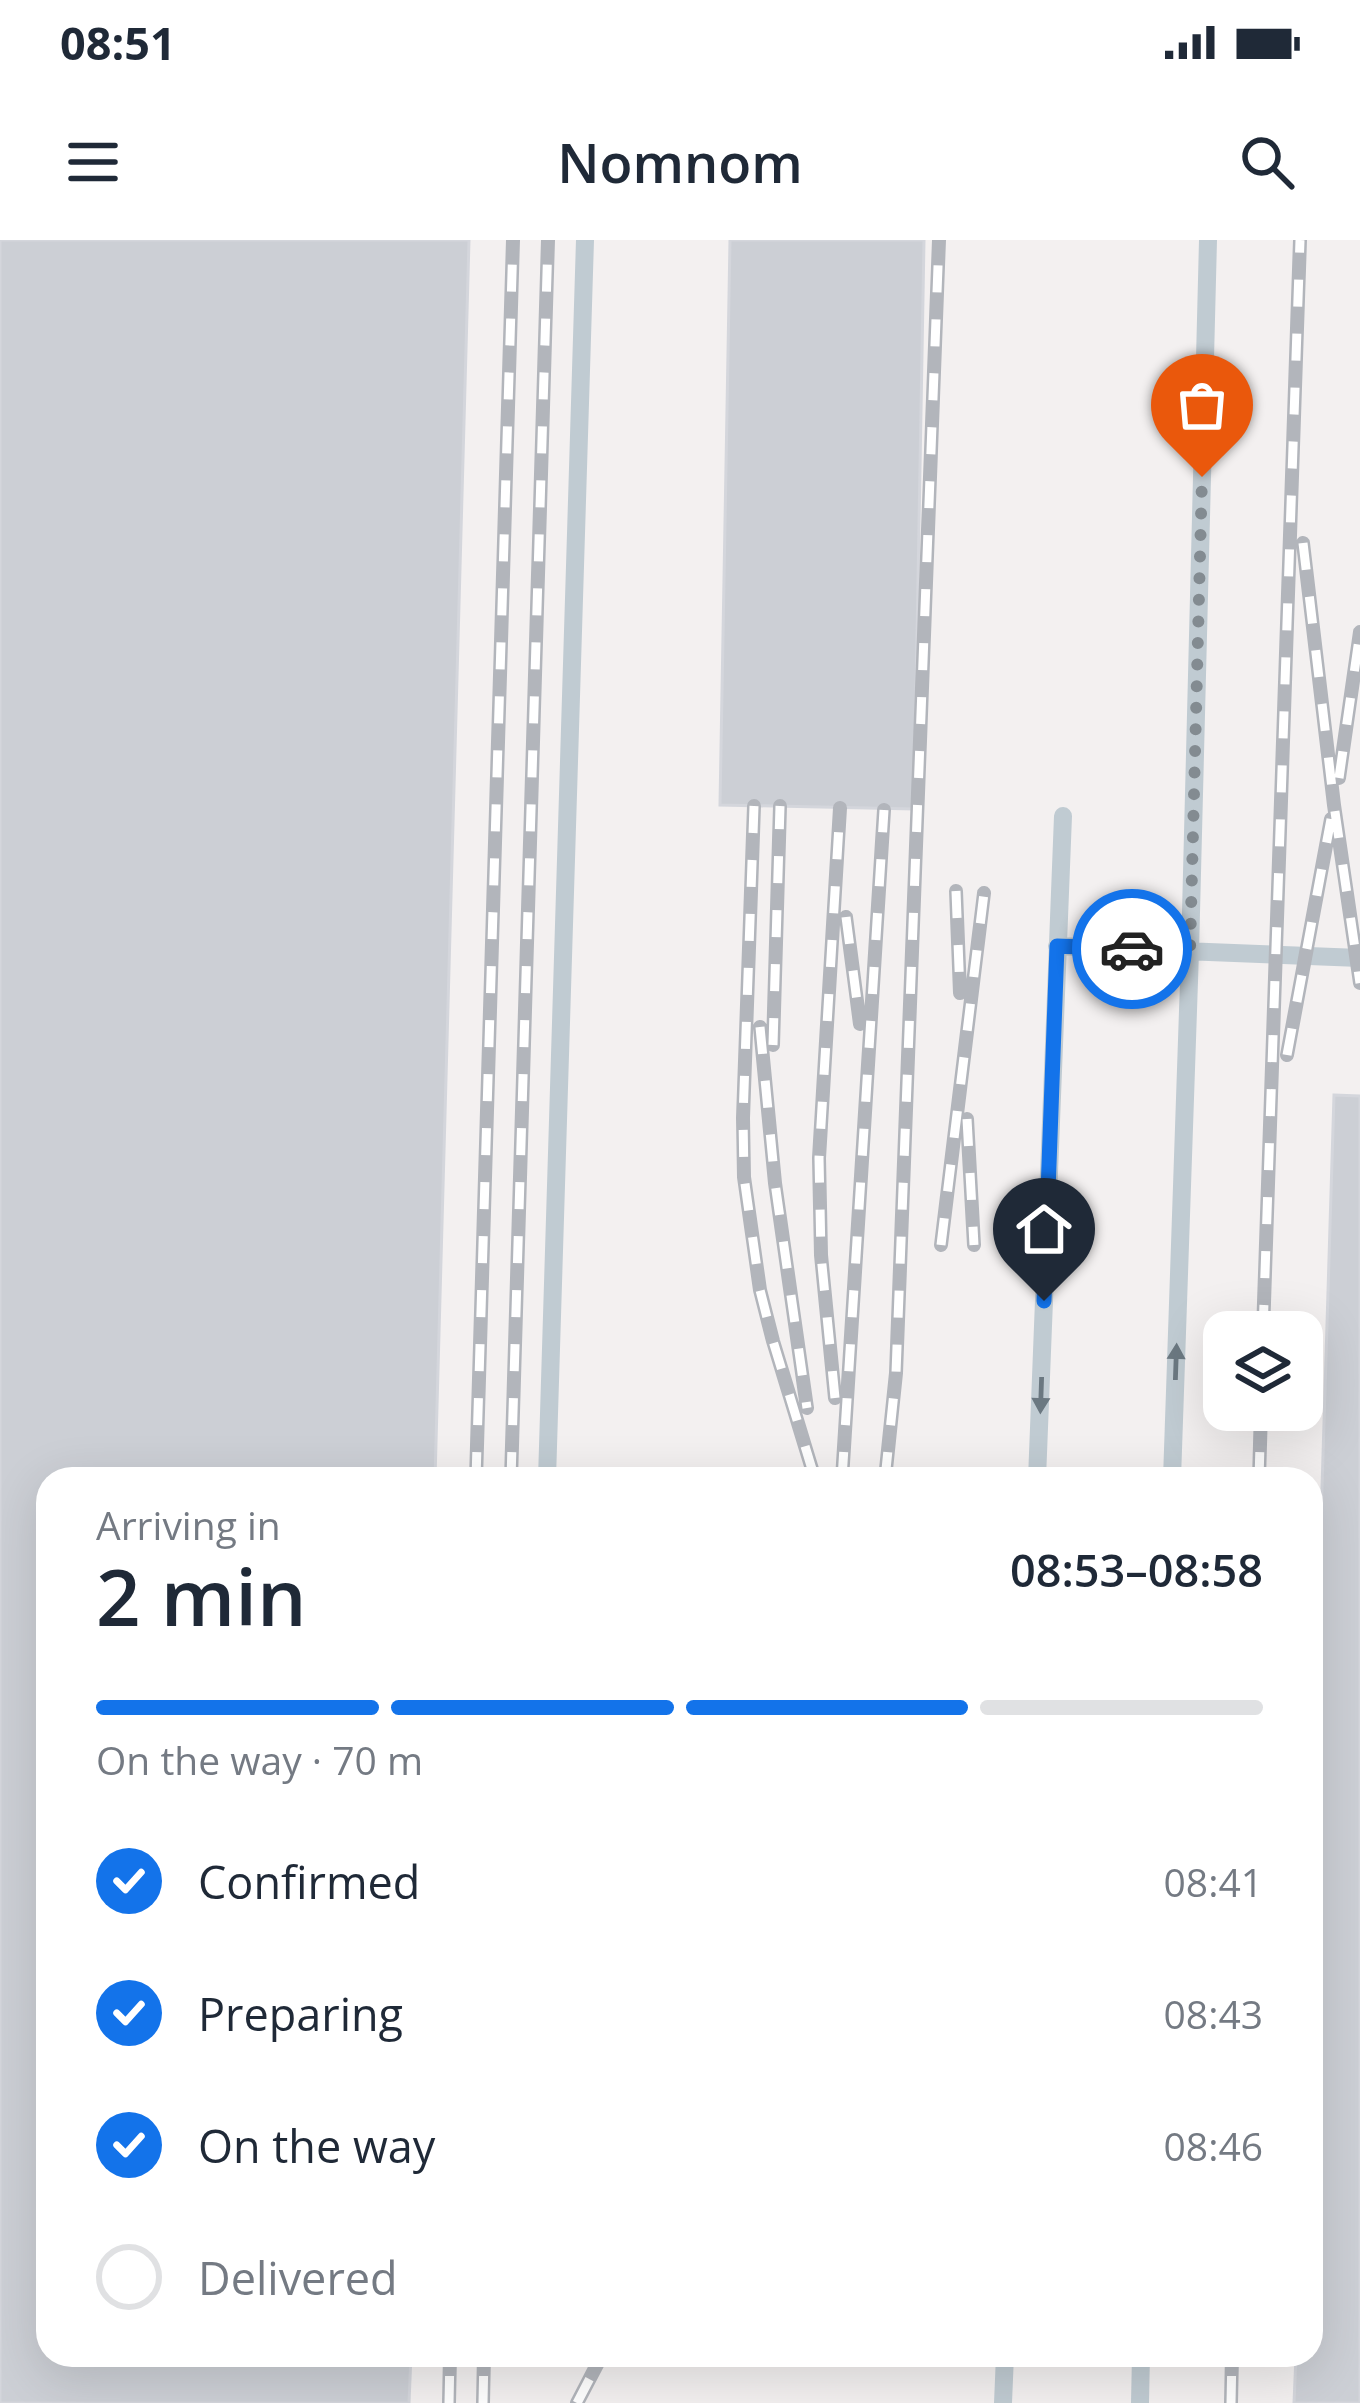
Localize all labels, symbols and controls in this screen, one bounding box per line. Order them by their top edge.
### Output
text: 08:51 [60,12,176,73]
text: Nomnom [557,125,803,199]
icon: menu [60,129,126,195]
icon: search [1234,129,1300,195]
pin [1151,354,1253,477]
icon: bag [1169,372,1235,438]
courier [1072,889,1192,1009]
icon: car [1099,916,1165,982]
pin [993,1178,1095,1301]
icon: home [1011,1196,1077,1262]
map controls [1203,1311,1323,1431]
button: layers [1203,1311,1323,1431]
one-way arrow [1167,1342,1186,1380]
one-way arrow [1031,1377,1050,1415]
text: Arriving in [96,1498,281,1551]
text: 08:53–08:58 [1010,1539,1263,1600]
text: 2 min [96,1543,307,1649]
text: On the way · 70 m [96,1733,423,1786]
icon: check [96,1848,162,1914]
text: Confirmed [198,1851,420,1912]
text: 08:41 [1164,1855,1263,1908]
icon: check [96,1980,162,2046]
text: Preparing [198,1983,403,2044]
text: 08:43 [1164,1987,1263,2040]
icon: check [96,2112,162,2178]
text: On the way [198,2115,435,2176]
text: 08:46 [1164,2119,1263,2172]
text: Delivered [198,2247,398,2308]

